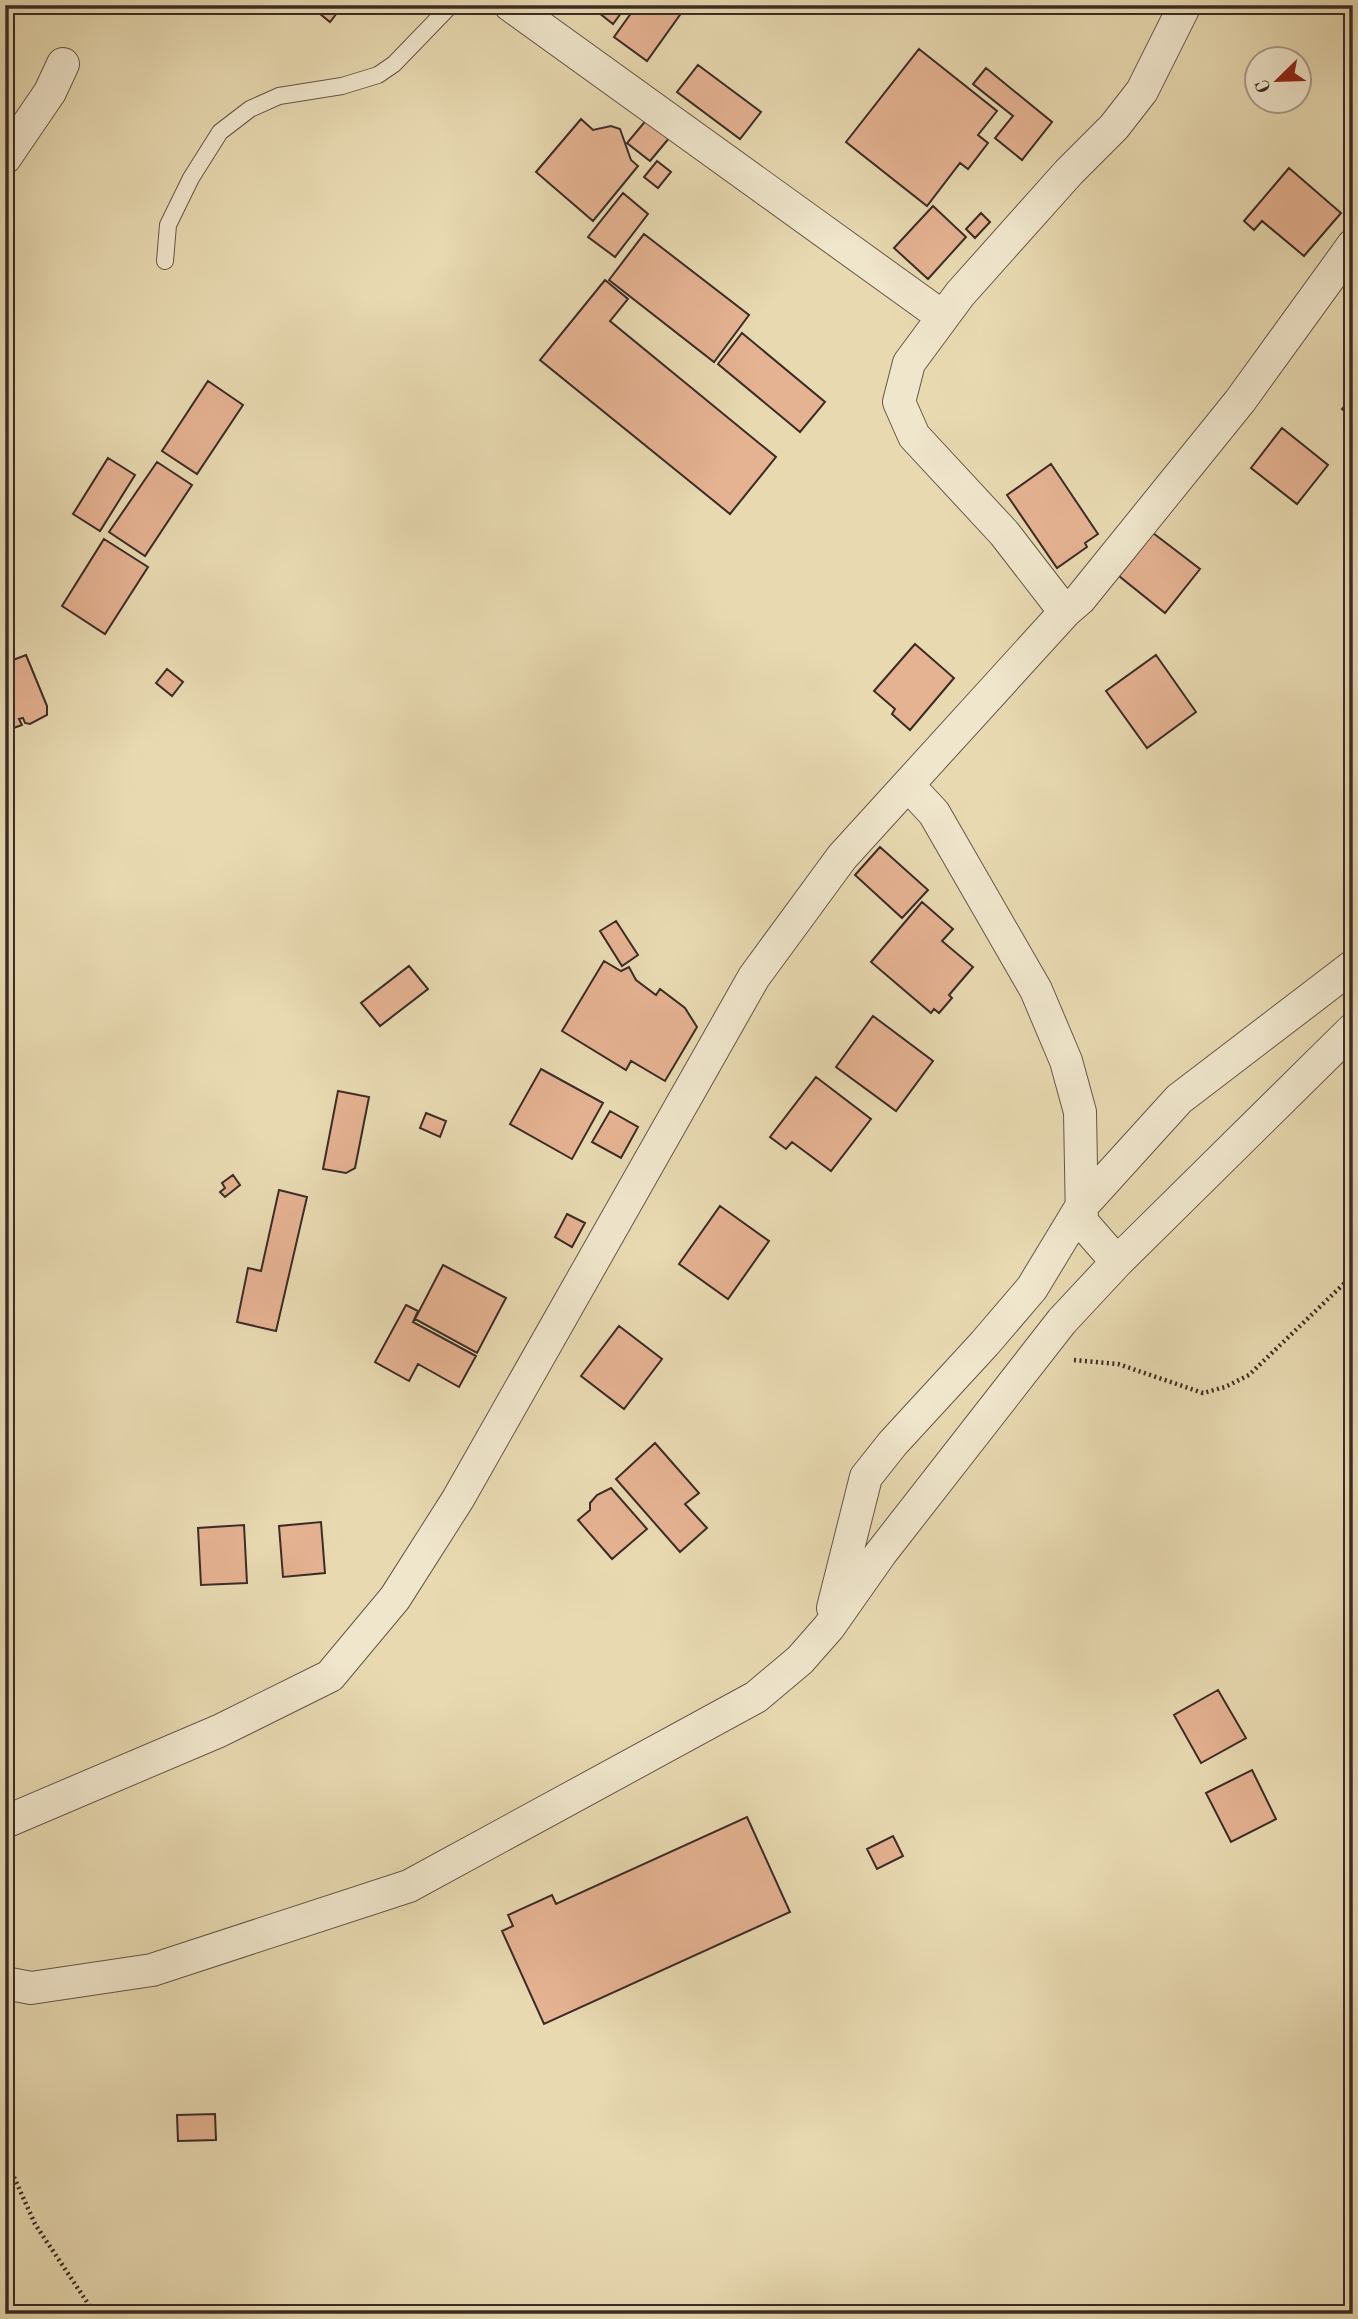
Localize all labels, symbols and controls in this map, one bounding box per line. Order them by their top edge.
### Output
north arrow [1242,46,1312,116]
text: С [1253,76,1276,95]

